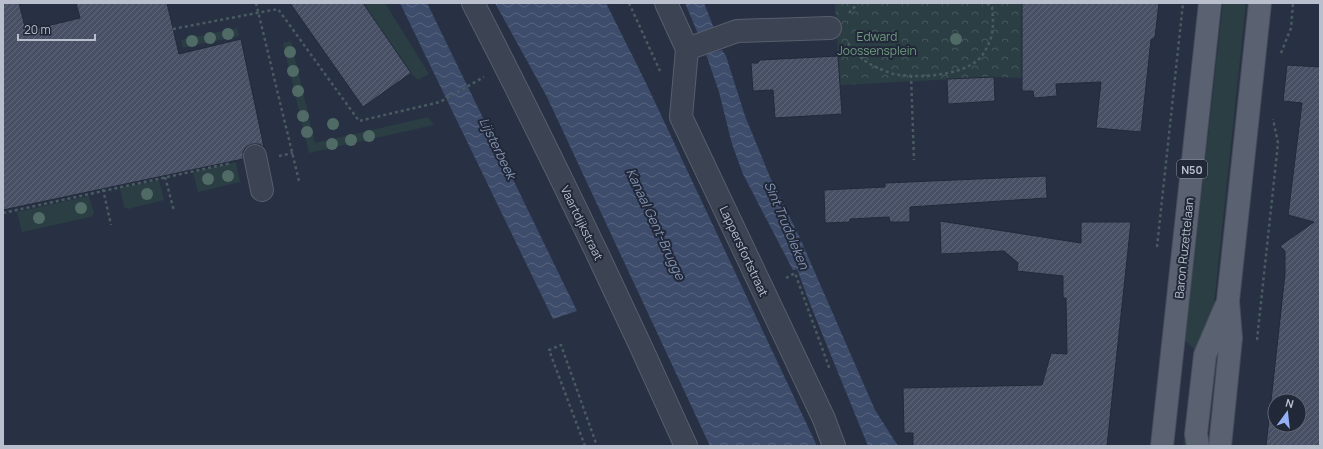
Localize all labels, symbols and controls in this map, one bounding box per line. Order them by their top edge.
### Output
scale bar [18,16,95,42]
text: 20 m [24,21,51,38]
park label: Edward Joossensplein [837,28,917,59]
water label: Lijsterbeek [475,114,522,184]
road number: N50 [1177,160,1207,178]
water label: Kanaal Gent-Brugge [622,165,690,284]
water label: Sint Trudoleken [760,178,814,273]
street label: Vaartdijkstraat [557,183,607,263]
street label: Baron Ruzettelaan [1170,197,1198,299]
street label: Lappersfortstraat [716,203,772,299]
north arrow [1267,393,1307,433]
text: N [1284,395,1296,411]

